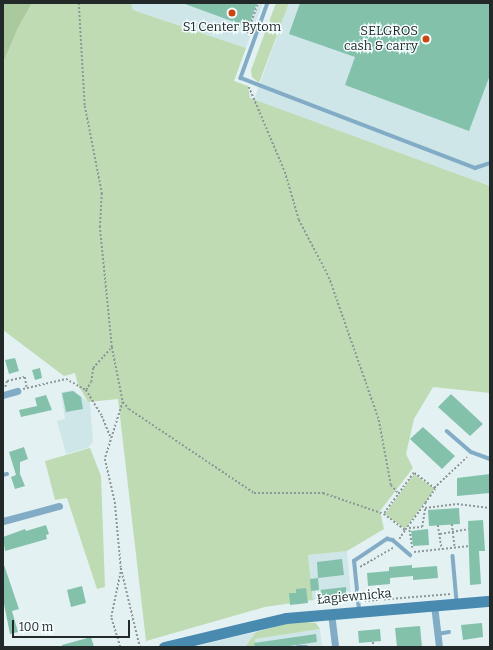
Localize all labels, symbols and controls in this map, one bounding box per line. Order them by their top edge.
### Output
marker: S1 Center Bytom [227,8,237,18]
place label: S1 Center Bytom [183,19,281,35]
place label: SELGROS cash & carry [344,24,418,55]
marker: SELGROS cash & carry [421,34,431,44]
street label: Łagiewnicka [316,586,392,608]
scale bar [14,612,132,638]
text: 100 m [19,620,53,634]

